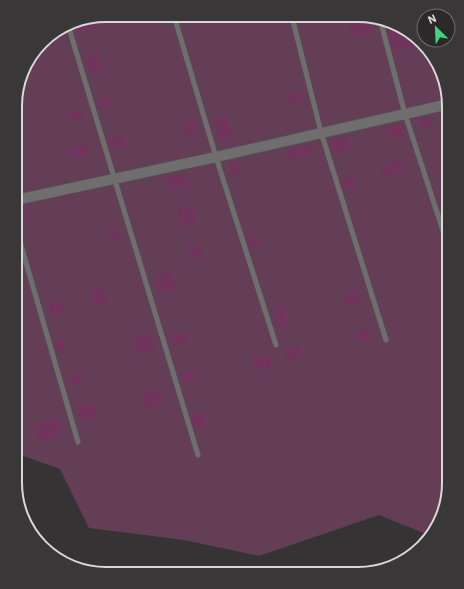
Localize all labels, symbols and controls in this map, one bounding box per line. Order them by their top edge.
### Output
north arrow [416,8,456,48]
text: N [425,11,438,27]

